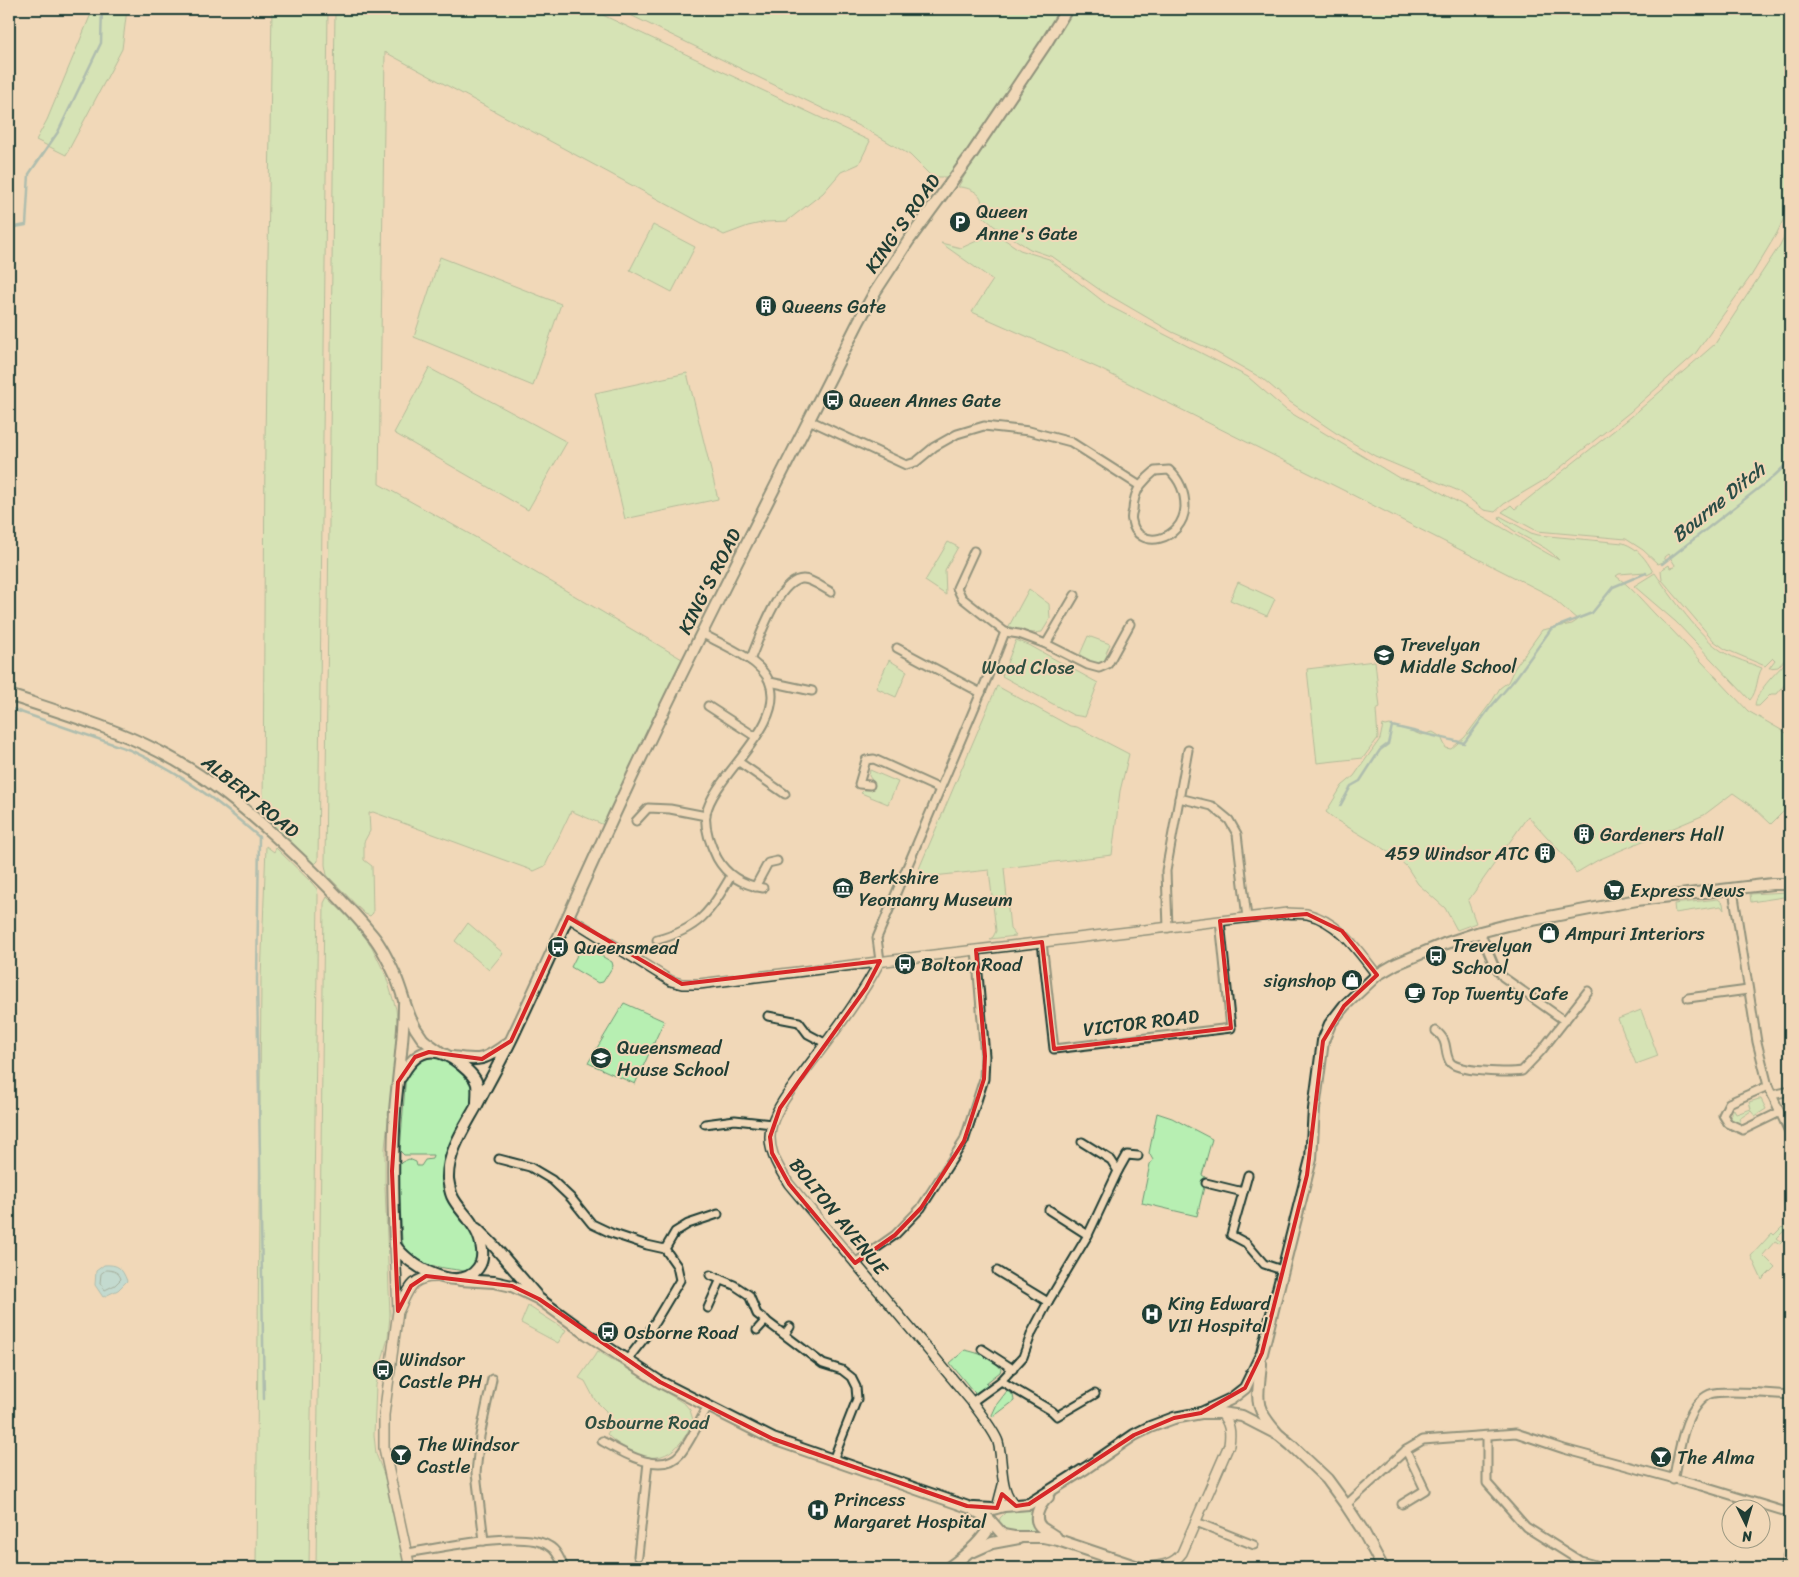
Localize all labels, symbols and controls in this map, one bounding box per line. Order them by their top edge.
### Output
street label: KING'S ROAD [856,166,950,280]
place label: Queen Anne's Gate [975,195,1077,250]
parking icon: Queen Anne's Gate [948,210,972,234]
place label: Queens Gate [782,290,886,323]
building icon: Queens Gate [754,294,778,318]
place label: Queen Annes Gate [849,384,1001,417]
bus stop icon: Queen Annes Gate [821,388,845,412]
water label: Bourne Ditch [1663,452,1775,552]
street label: KING'S ROAD [668,522,751,640]
place label: Trevelyan Middle School [1400,628,1517,683]
school or university icon: Trevelyan Middle School [1372,643,1396,667]
park label: Wood Close [981,651,1075,684]
street label: ALBERT ROAD [193,746,308,847]
place label: Gardeners Hall [1600,818,1724,851]
building icon: Gardeners Hall [1572,822,1596,846]
place label: 459 Windsor ATC [1385,837,1529,870]
building icon: 459 Windsor ATC [1533,841,1557,865]
place label: Berkshire Yeomanry Museum [859,861,1013,916]
place label: Express News [1630,874,1745,907]
museum icon: Berkshire Yeomanry Museum [831,876,855,900]
supermarket icon: Express News [1602,878,1626,902]
place label: Ampuri Interiors [1564,917,1705,950]
shop icon: Ampuri Interiors [1537,921,1561,945]
place label: Trevelyan School [1452,929,1532,984]
place label: Queensmead [574,931,680,964]
bus stop icon: Queensmead [546,935,570,959]
bus stop icon: Trevelyan School [1424,944,1448,968]
place label: Bolton Road [921,948,1024,981]
bus stop icon: Bolton Road [893,952,917,976]
place label: signshop [1263,964,1336,997]
shop icon: signshop [1340,968,1364,992]
place label: Top Twenty Cafe [1431,977,1569,1010]
cafe icon: Top Twenty Cafe [1403,981,1427,1005]
street label: VICTOR ROAD [1081,999,1202,1046]
place label: Queensmead House School [617,1031,730,1086]
school or university icon: Queensmead House School [589,1046,613,1070]
street label: BOLTON AVENUE [781,1150,897,1284]
place label: King Edward VII Hospital [1168,1287,1273,1342]
hospital icon: King Edward VII Hospital [1140,1302,1164,1326]
place label: Osborne Road [624,1316,739,1349]
bus stop icon: Osborne Road [596,1320,620,1344]
place label: Windsor Castle PH [399,1343,483,1398]
bus stop icon: Windsor Castle PH [371,1358,395,1382]
park label: Osbourne Road [585,1406,710,1439]
place label: The Windsor Castle [417,1428,520,1483]
place label: The Alma [1677,1441,1755,1474]
bar icon: The Windsor Castle [389,1443,413,1467]
bar icon: The Alma [1649,1445,1673,1469]
place label: Princess Margaret Hospital [834,1483,987,1538]
hospital icon: Princess Margaret Hospital [806,1498,830,1522]
north arrow [1722,1500,1772,1550]
text: N [1741,1523,1754,1549]

